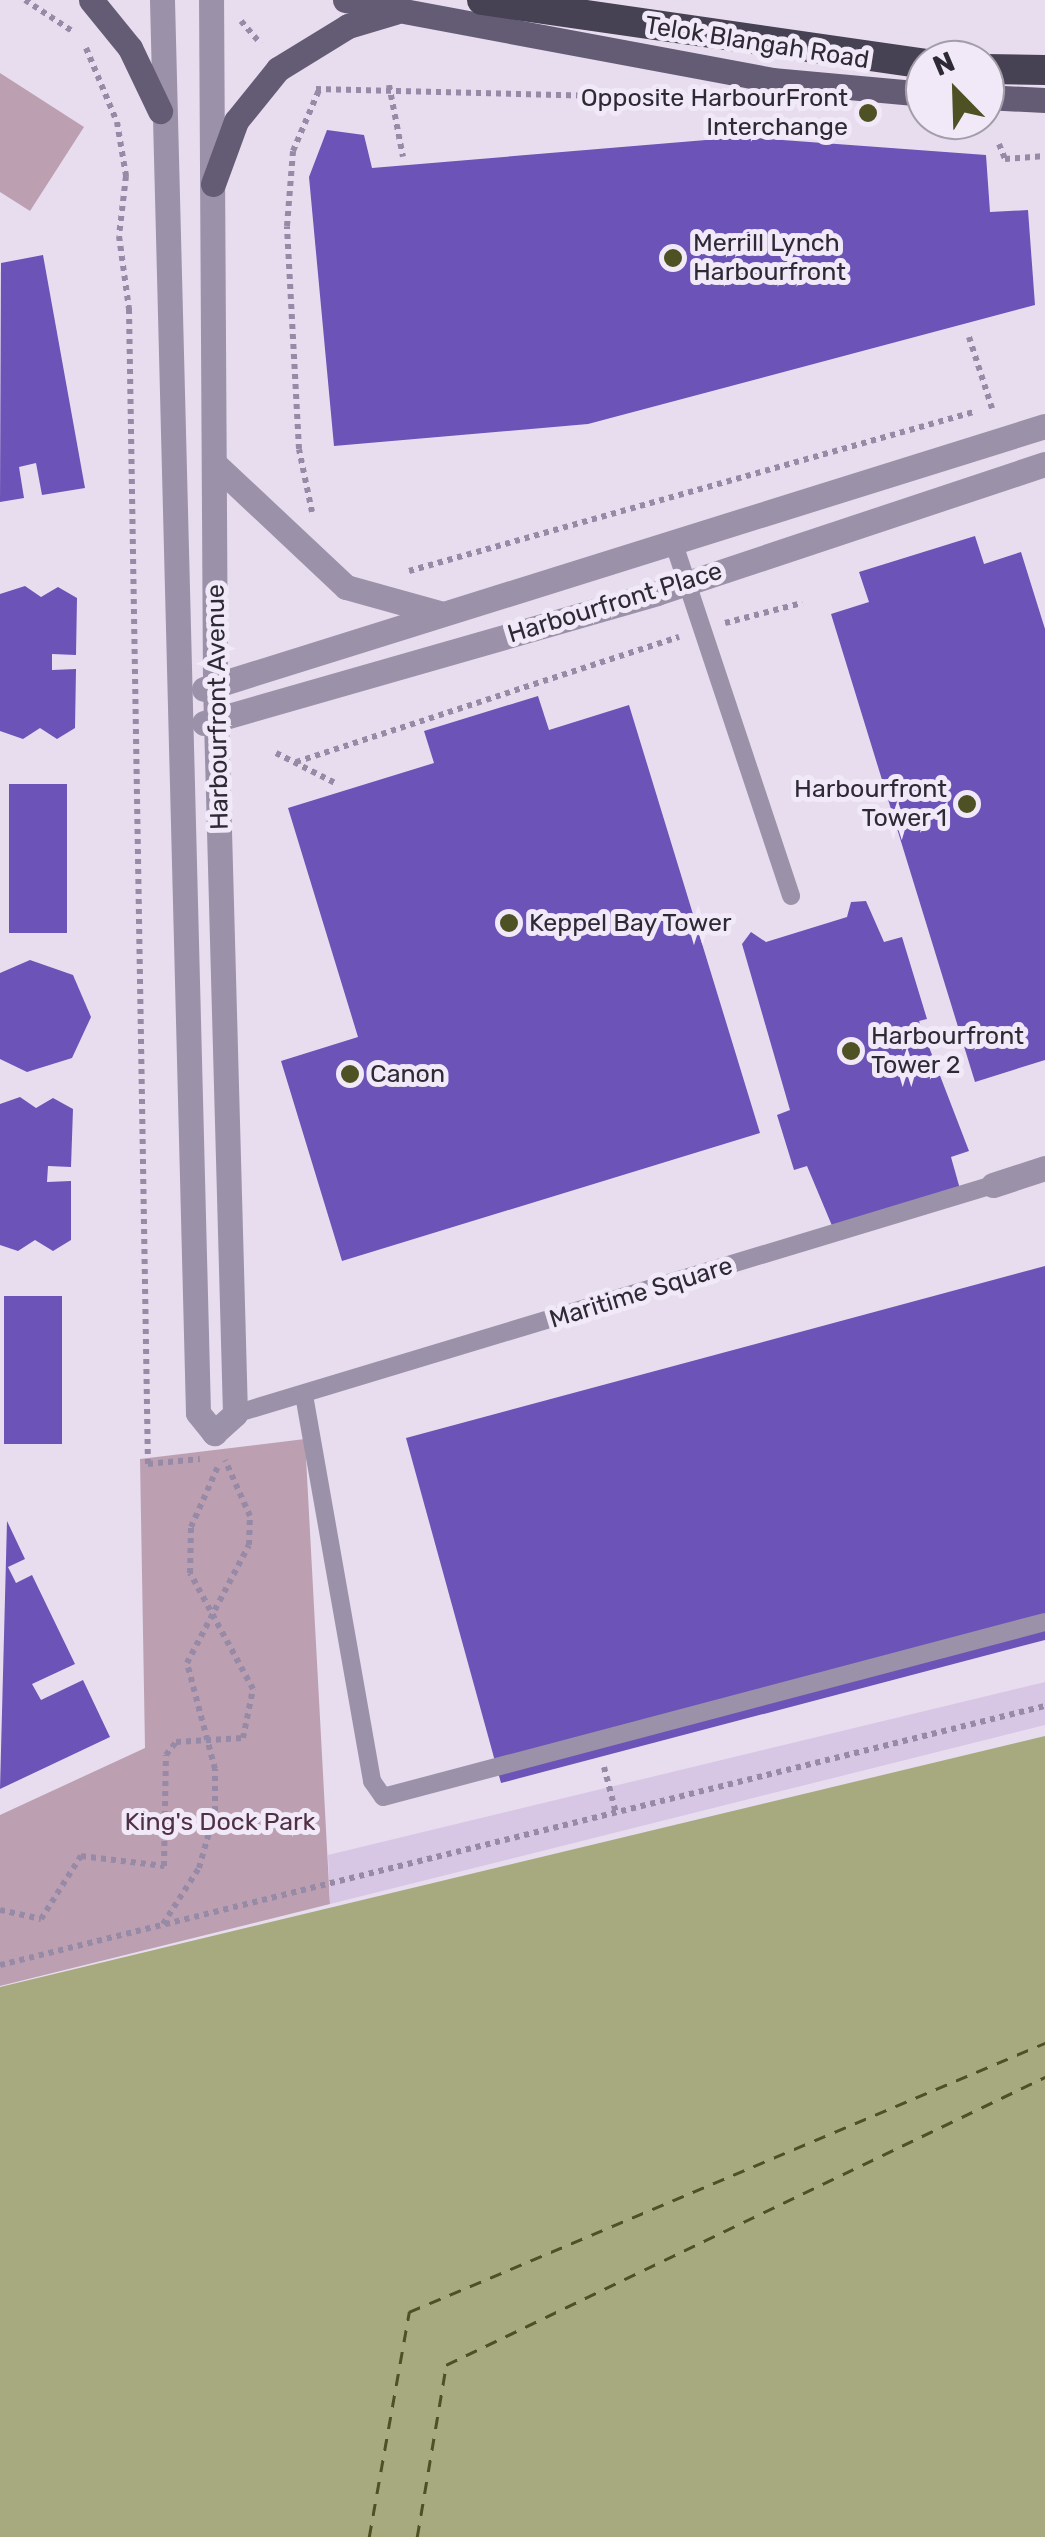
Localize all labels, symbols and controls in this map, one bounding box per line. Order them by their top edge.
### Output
street label: Telok Blangah Road [643,10,871,76]
north arrow [905,40,1005,140]
text: N [928,45,960,83]
place label: Opposite HarbourFront Interchange [581,84,848,143]
marker: Opposite HarbourFront Interchange [857,102,879,124]
place label: Merrill Lynch Harbourfront [693,229,846,288]
marker: Merrill Lynch Harbourfront [662,247,684,269]
street label: Harbourfront Place [504,556,726,650]
street label: Harbourfront Avenue [201,583,235,831]
place label: Harbourfront Tower 1 [794,775,947,834]
marker: Harbourfront Tower 1 [956,793,978,815]
place label: Keppel Bay Tower [529,908,733,938]
marker: Keppel Bay Tower [498,912,520,934]
place label: Harbourfront Tower 2 [871,1022,1024,1081]
marker: Harbourfront Tower 2 [840,1040,862,1062]
place label: Canon [370,1059,445,1089]
marker: Canon [339,1063,361,1085]
street label: Maritime Square [546,1251,736,1335]
park label: King's Dock Park [124,1807,316,1837]

